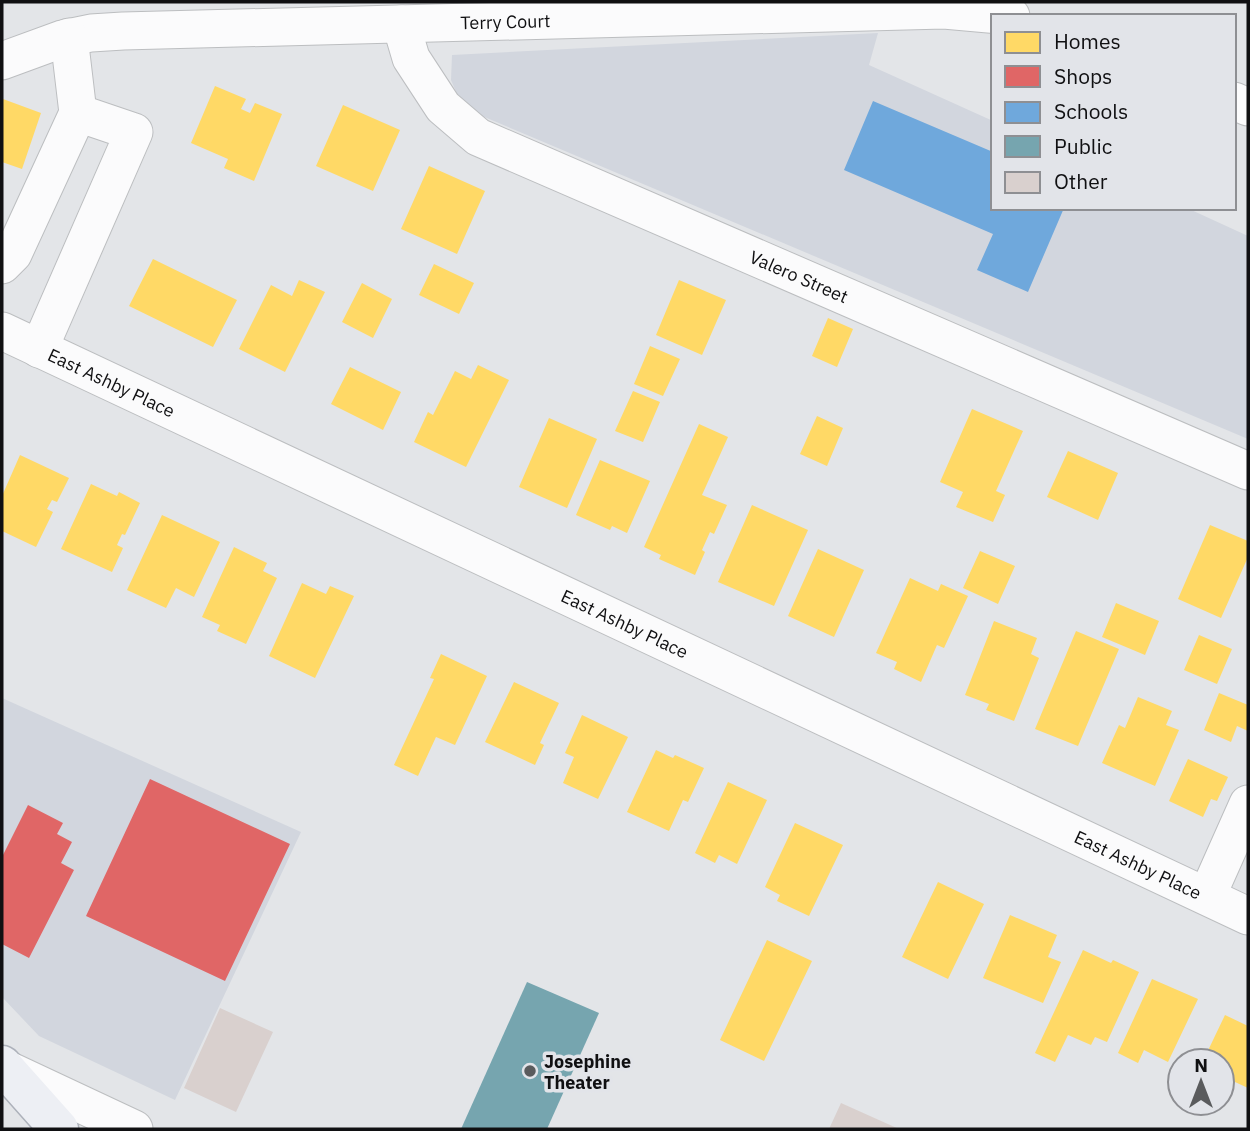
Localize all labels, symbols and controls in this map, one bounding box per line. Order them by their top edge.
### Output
street label: Terry Court [460,9,551,34]
legend [991,14,1236,210]
text: Homes [1054,27,1121,55]
text: Shops [1054,62,1112,90]
text: Schools [1054,97,1128,125]
text: Public [1054,132,1112,160]
text: Other [1054,167,1108,195]
street label: Valero Street [746,245,852,308]
street label: East Ashby Place [44,343,179,422]
street label: East Ashby Place [558,584,692,663]
street label: East Ashby Place [1071,825,1205,904]
north arrow [1166,1047,1236,1117]
place label: Josephine Theater [544,1050,631,1094]
text: N [1194,1053,1208,1077]
marker: Josephine Theater [522,1063,538,1079]

